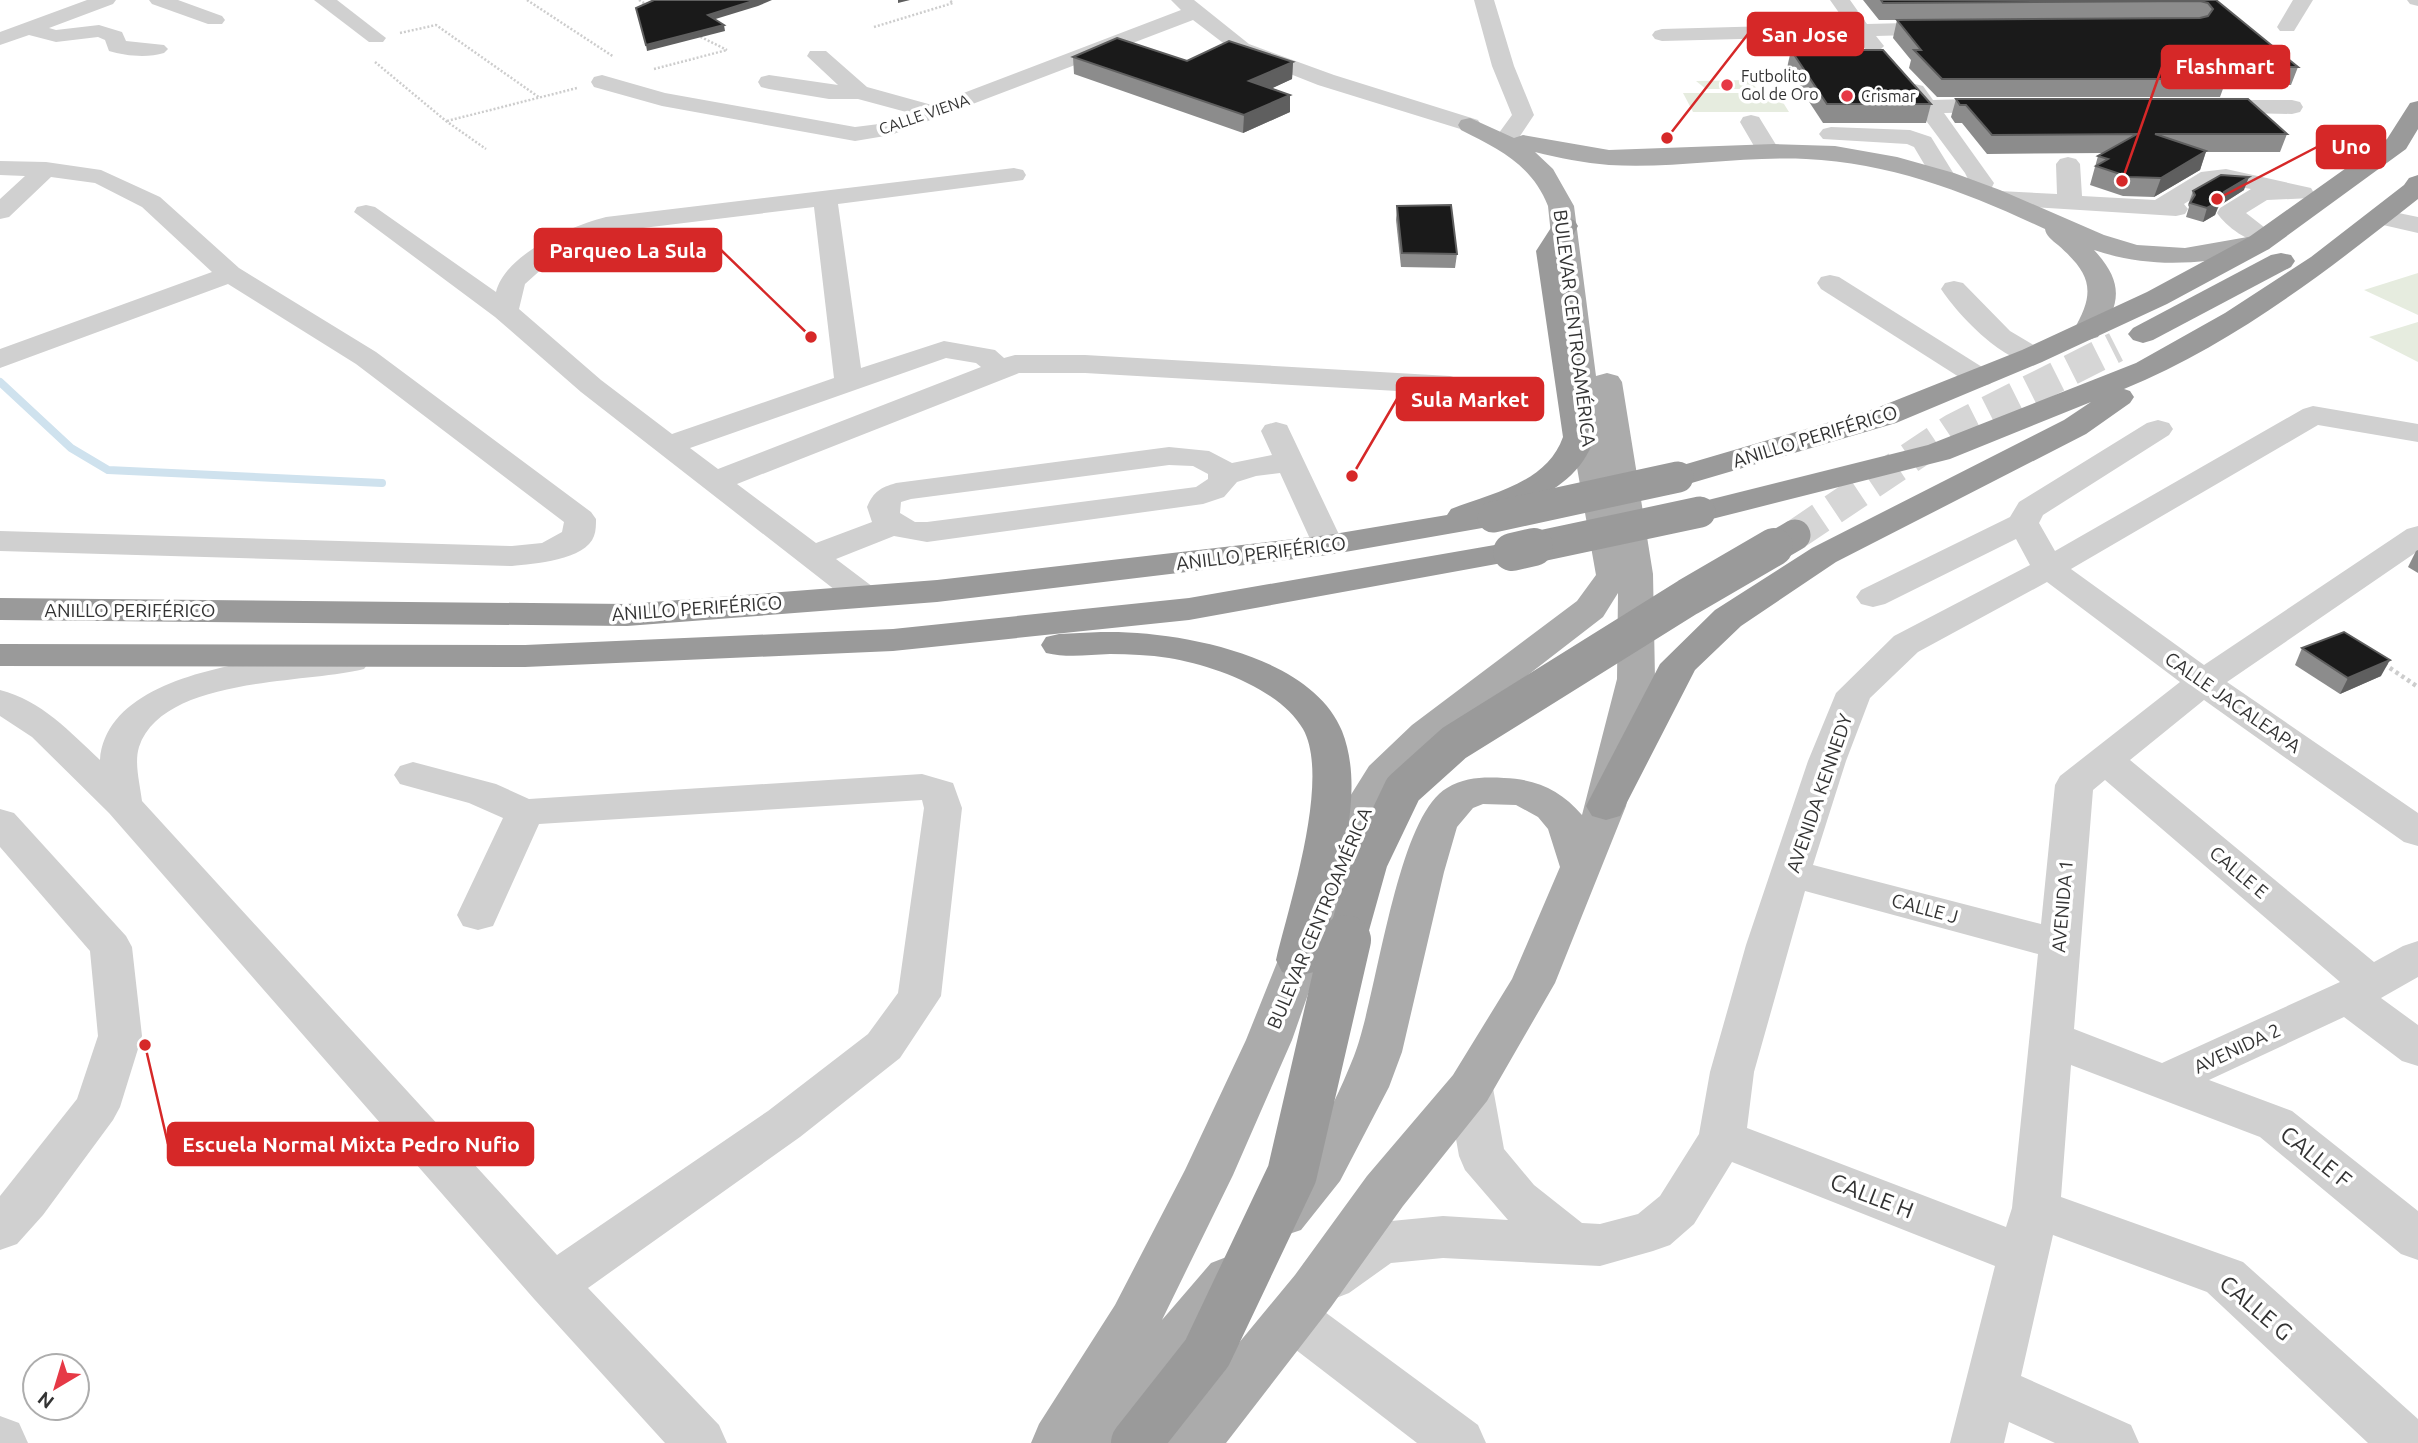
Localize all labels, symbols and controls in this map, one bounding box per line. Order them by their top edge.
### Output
callout: San Jose [1748,13,1863,55]
text: San Jose [1762,22,1848,46]
callout: Flashmart [2162,46,2289,88]
text: Flashmart [2175,54,2275,78]
place label: Futbolito Gol de Oro [1741,67,1819,103]
marker: Futbolito Gol de Oro [1719,77,1735,93]
place label: Crismar [1861,87,1916,105]
marker: Crismar [1839,88,1855,104]
street label: CALLE VIENA [876,90,972,138]
callout: Uno [2317,126,2385,168]
text: Uno [2331,134,2371,158]
street label: BULEVAR CENTROAMÉRICA [1550,208,1601,448]
callout: Parqueo La Sula [535,229,721,271]
text: Parqueo La Sula [549,238,707,262]
callout: Sula Market [1397,378,1543,420]
text: Sula Market [1411,387,1529,411]
street label: ANILLO PERIFÉRICO [1730,400,1900,472]
street label: ANILLO PERIFÉRICO [1175,532,1347,574]
street label: ANILLO PERIFÉRICO [611,591,783,625]
street label: ANILLO PERIFÉRICO [45,599,215,621]
street label: CALLE JACALEAPA [2161,647,2306,757]
street label: AVENIDA KENNEDY [1782,711,1856,875]
street label: BULEVAR CENTROAMÉRICA [1262,803,1376,1032]
street label: CALLE E [2205,841,2273,903]
street label: AVENIDA 1 [2047,859,2077,953]
street label: CALLE J [1889,889,1961,927]
street label: AVENIDA 2 [2190,1018,2284,1078]
street label: CALLE F [2276,1121,2357,1193]
callout: Escuela Normal Mixta Pedro Nufio [168,1123,533,1165]
text: Escuela Normal Mixta Pedro Nufio [182,1132,520,1156]
street label: CALLE H [1827,1168,1917,1223]
street label: CALLE G [2215,1270,2297,1345]
north arrow [21,1352,91,1422]
text: N [33,1387,58,1413]

